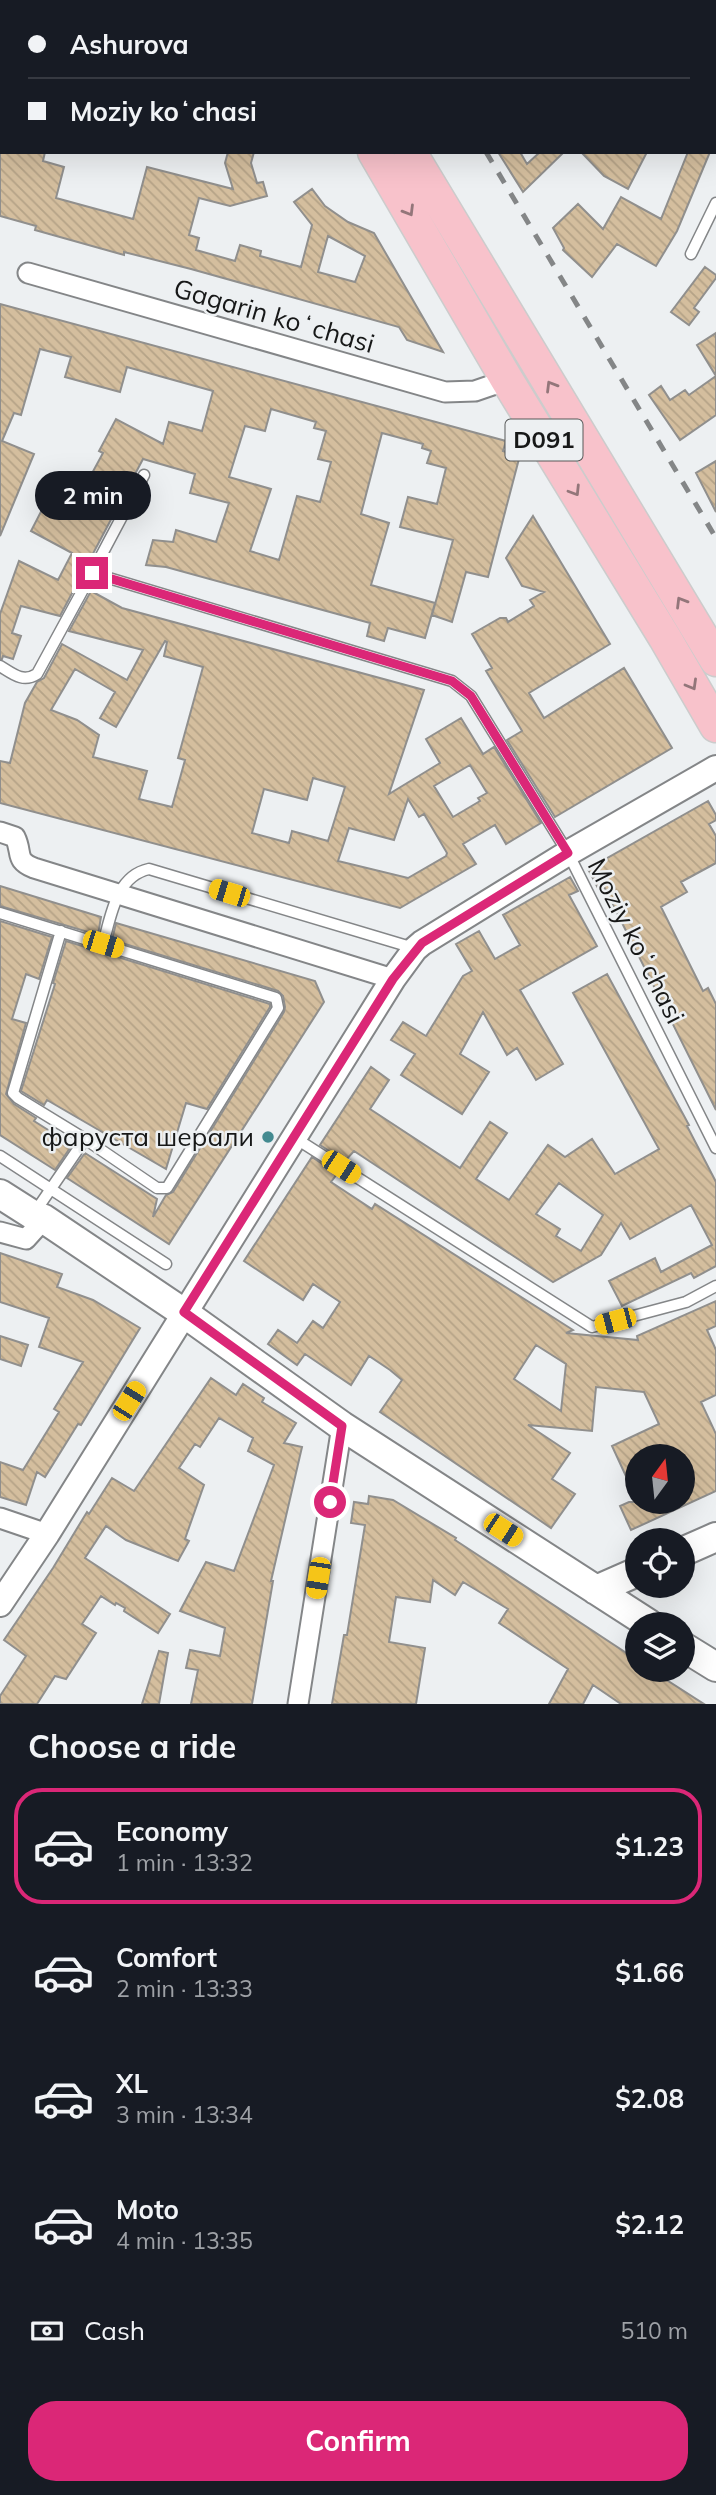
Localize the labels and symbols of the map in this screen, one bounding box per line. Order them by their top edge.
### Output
one-way arrow [400,203,413,216]
street label: Gagarin koʻchasi [170,271,378,360]
one-way arrow [546,380,559,393]
road number: D091 [505,419,582,460]
callout: 2 min [34,472,150,520]
one-way arrow [566,483,579,496]
route end [76,557,108,589]
one-way arrow [676,597,689,610]
one-way arrow [684,678,697,691]
street label: Moziy koʻchasi [581,853,692,1029]
car [206,877,253,909]
car [80,928,127,960]
place label: фаруста шерали [42,1120,254,1153]
marker: фаруста шерали [260,1129,276,1145]
car [318,1147,365,1187]
car [592,1305,639,1337]
car [109,1378,150,1424]
north arrow [625,1444,695,1514]
route start [314,1486,346,1518]
car [480,1510,527,1550]
car [305,1556,332,1600]

